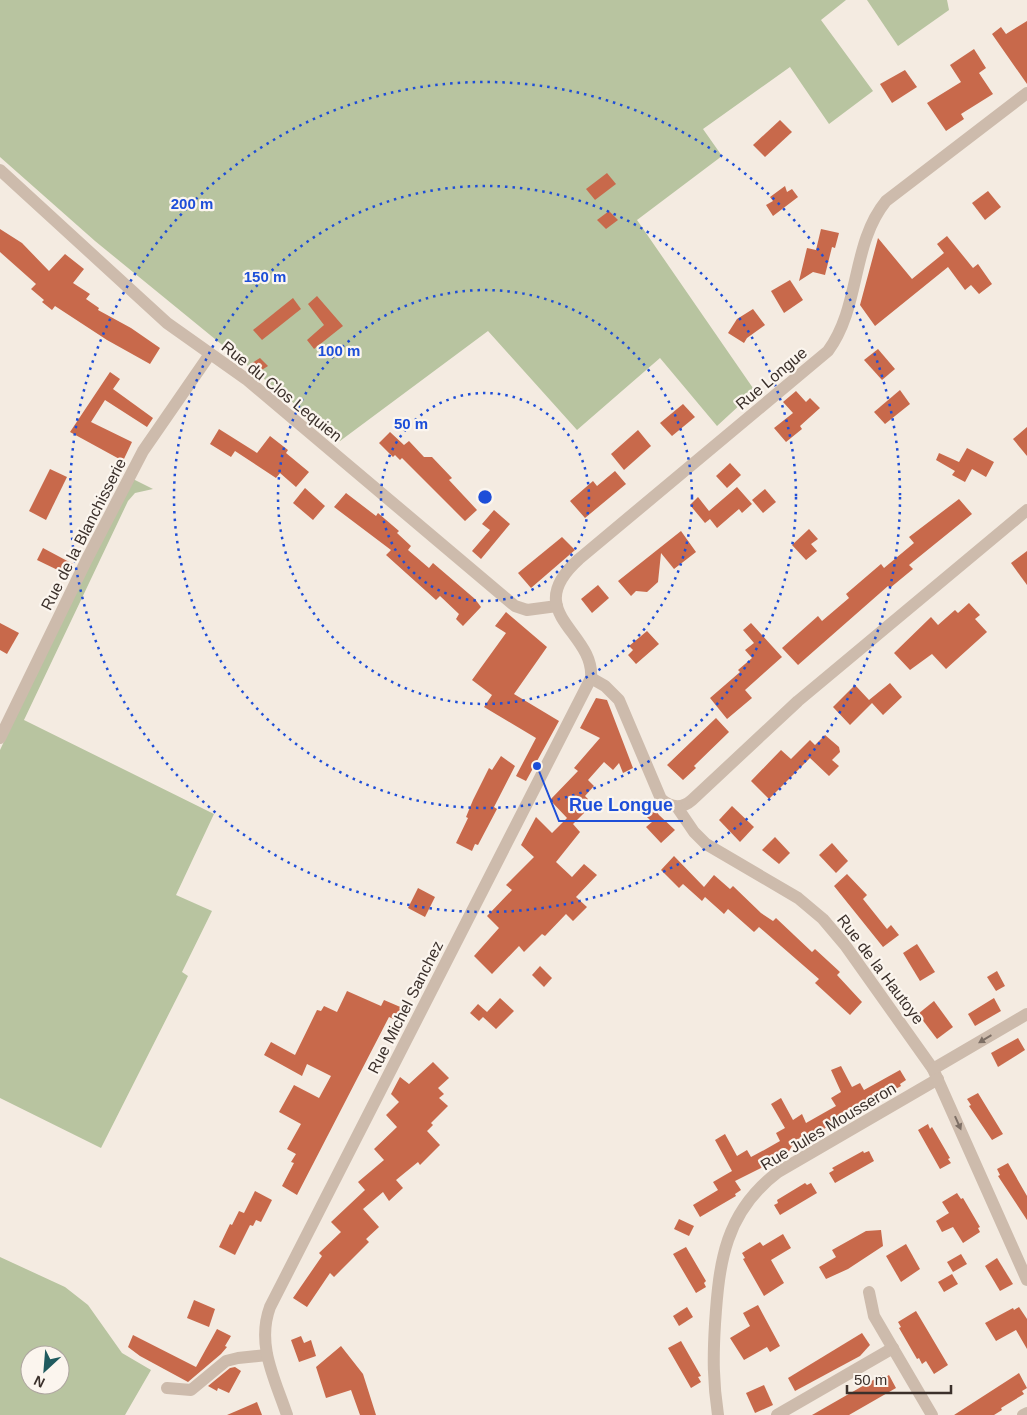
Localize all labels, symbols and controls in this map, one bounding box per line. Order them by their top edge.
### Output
text: 200 m [171,195,213,212]
text: 150 m [244,268,286,285]
street label: Rue du Clos Lequien [218,338,345,445]
text: 100 m [318,342,360,359]
street label: Rue Longue [732,344,810,413]
text: 50 m [394,415,428,432]
street label: Rue de la Blanchisserie [38,455,129,613]
centre of rings [476,488,494,506]
callout: Rue Longue [559,788,683,821]
text: Rue Longue [569,795,673,815]
street label: Rue de la Hautoye [834,911,927,1027]
street label: Rue Michel Sanchez [365,938,446,1076]
one-way arrow [978,1034,992,1043]
street label: Rue Jules Mousseron [758,1079,899,1174]
one-way arrow [955,1116,963,1130]
north arrow [20,1345,70,1395]
scale bar [847,1362,951,1394]
text: 50 m [854,1371,887,1388]
text: N [31,1372,47,1391]

